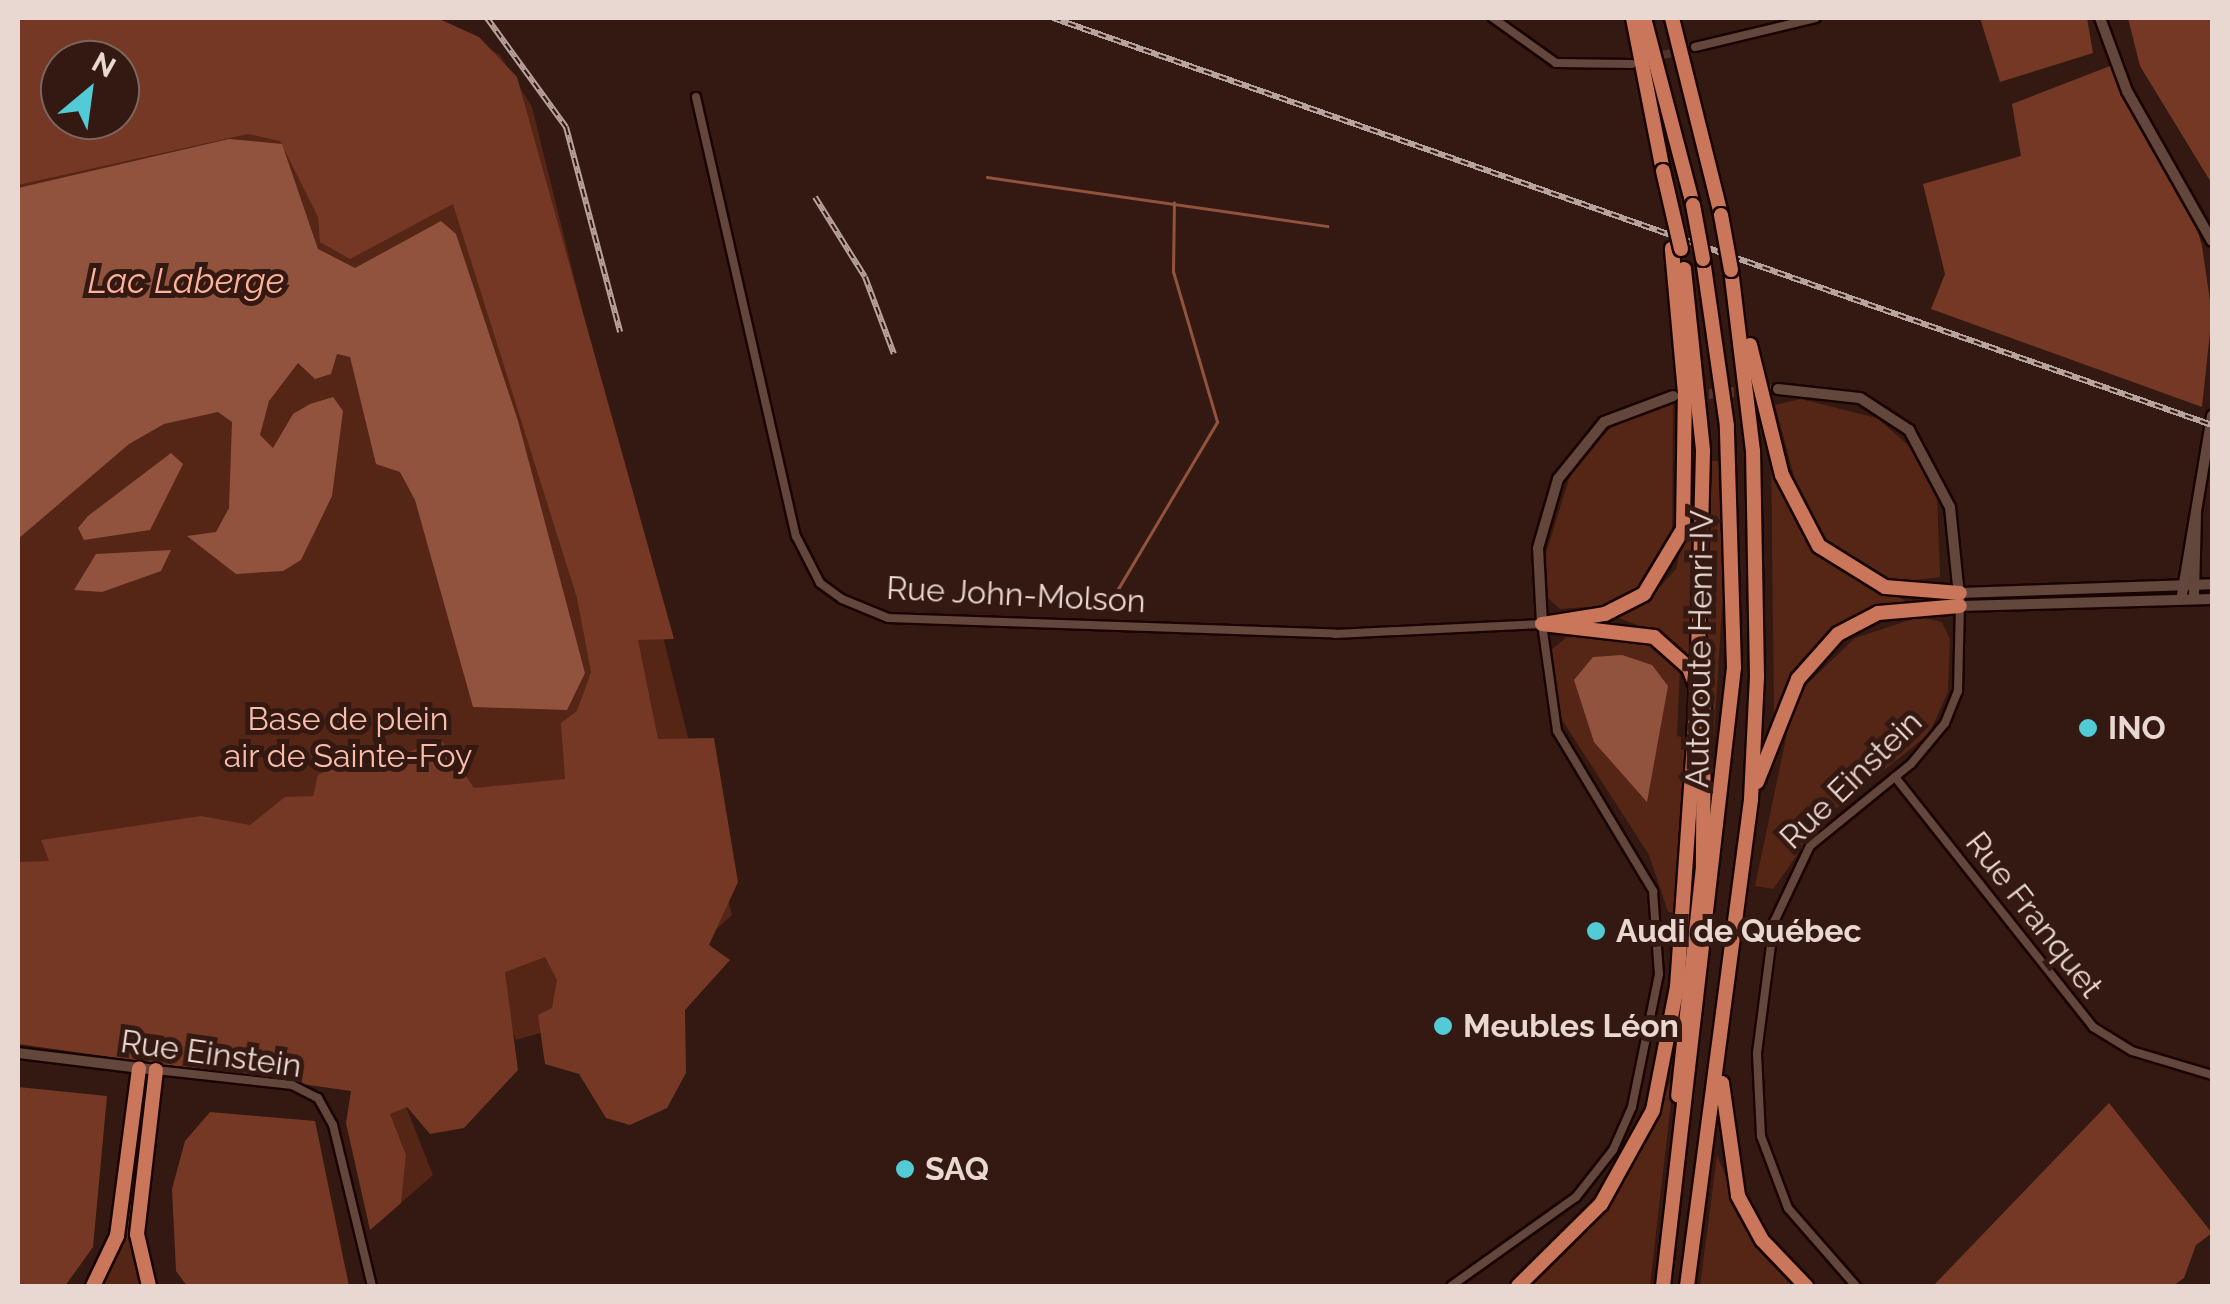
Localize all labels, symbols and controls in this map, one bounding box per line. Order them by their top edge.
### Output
north arrow [40,40,140,140]
text: N [86,45,121,85]
water label: Lac Laberge [88,260,284,302]
street label: Autoroute Henri-IV [1678,510,1722,788]
street label: Rue John-Molson [885,569,1147,621]
park label: Base de plein air de Sainte-Foy [223,701,473,776]
street label: Rue Einstein [1772,703,1930,857]
place label: INO [2108,709,2166,747]
marker: INO [2077,717,2099,739]
street label: Rue Franquet [1957,825,2111,1005]
place label: Audi de Québec [1616,912,1862,950]
marker: Audi de Québec [1585,920,1607,942]
place label: Meubles Léon [1463,1007,1679,1045]
marker: Meubles Léon [1432,1015,1454,1037]
street label: Rue Einstein [118,1022,304,1086]
place label: SAQ [925,1150,989,1188]
marker: SAQ [894,1158,916,1180]

